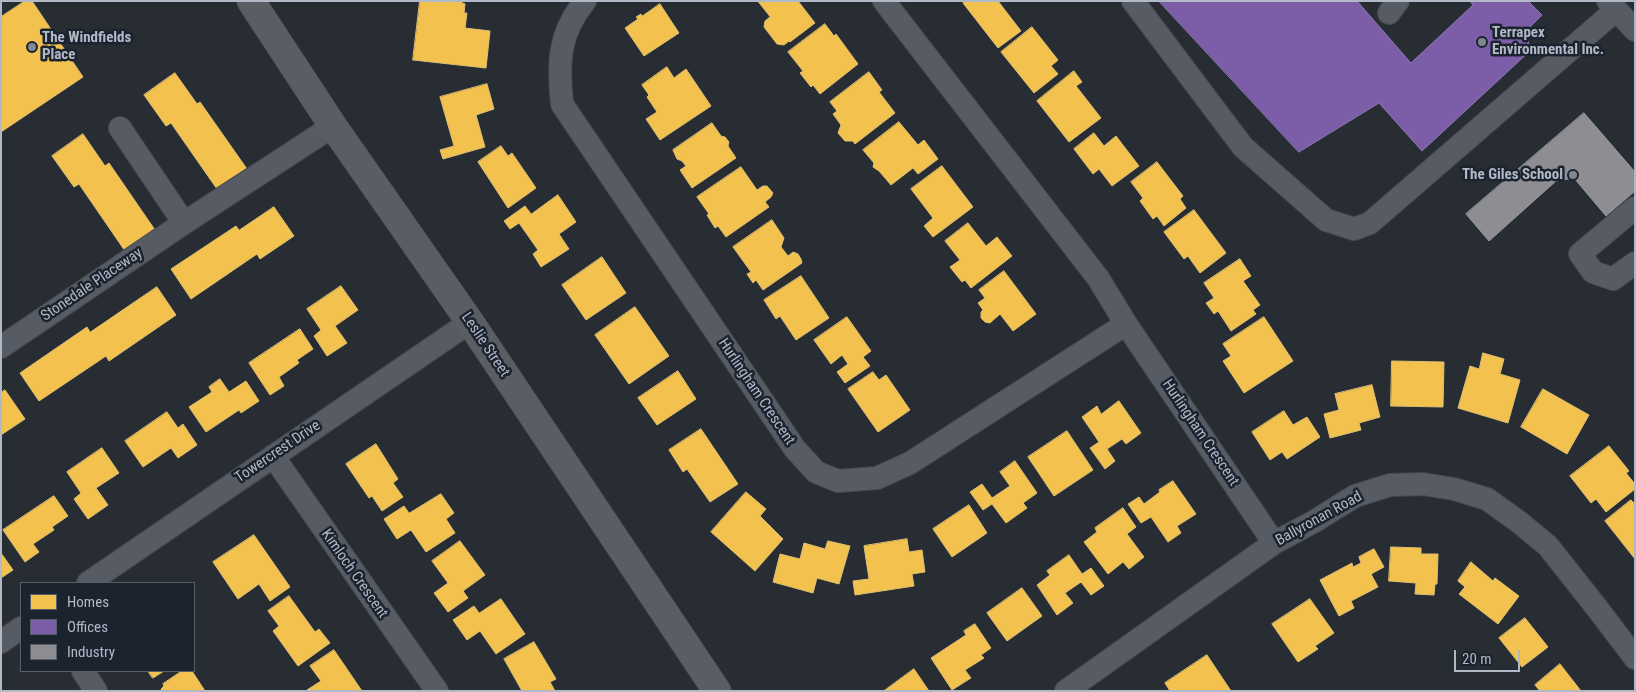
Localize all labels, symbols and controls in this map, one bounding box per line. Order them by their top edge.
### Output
place label: Terrapex Environmental Inc. [1492,24,1604,59]
place label: The Windfields Place [42,29,131,64]
marker: Terrapex Environmental Inc. [1476,36,1488,48]
marker: The Windfields Place [26,41,38,53]
place label: The Giles School [1462,166,1563,184]
marker: The Giles School [1567,169,1579,181]
street label: Stonedale Placeway [38,244,146,326]
street label: Leslie Street [457,309,513,381]
street label: Hurlingham Crescent [714,335,798,449]
street label: Hurlingham Crescent [1158,376,1242,490]
street label: Towercrest Drive [232,417,324,487]
street label: Ballyronan Road [1273,488,1365,550]
street label: Kimloch Crescent [317,526,391,622]
legend [20,582,195,672]
text: Homes [67,593,109,611]
text: Offices [67,618,108,636]
scale bar [1456,640,1522,672]
text: Industry [67,643,115,661]
text: 20 m [1462,650,1492,668]

